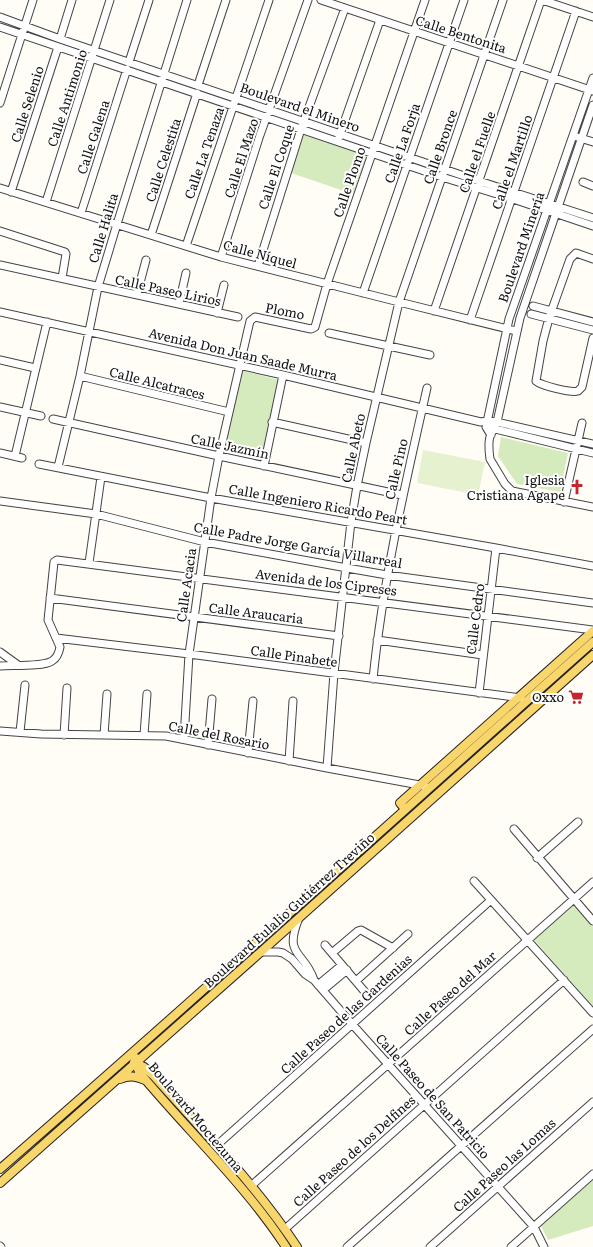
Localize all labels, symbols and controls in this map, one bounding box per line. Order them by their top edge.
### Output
street label: Calle Bentonita [413,10,509,57]
street label: Calle Antimonio [42,46,91,149]
street label: Calle Selenio [5,63,48,145]
street label: Boulevard el Minero [238,77,363,136]
street label: Calle Galena [72,97,113,176]
street label: Calle La Forja [379,100,424,186]
street label: Calle La Tenaza [179,104,228,201]
street label: Calle Bronce [418,107,461,187]
street label: Calle el Fuelle [454,108,499,195]
street label: Calle el Martillo [486,112,537,212]
street label: Calle Celestita [140,115,185,204]
street label: Calle El Mazo [219,115,262,200]
street label: Calle El Coque [253,122,298,212]
street label: Calle Plomo [328,144,370,220]
street label: Boulevard Minería [493,189,548,305]
street label: Calle Halita [83,191,122,265]
street label: Calle Níquel [221,235,300,273]
street label: Calle Paseo Lirios [113,269,223,310]
street label: Plomo [264,297,307,324]
street label: Avenida Don Juan Saade Murra [147,323,339,385]
street label: Calle Alcatraces [107,361,207,404]
street label: Calle Abeto [336,411,369,484]
street label: Calle Jazmín [189,428,271,463]
street label: Calle Pino [379,436,412,501]
place label: Iglesia Cristiana Agape [467,470,565,504]
street label: Calle Ingeniero Ricardo Peart [227,478,410,529]
church icon: Iglesia Cristiana Agape [568,478,586,496]
street label: Calle Padre Jorge García Villarreal [192,517,404,572]
street label: Calle Acacia [171,547,200,623]
street label: Avenida de los Cipreses [254,563,398,600]
street label: Calle Cedro [461,582,488,655]
street label: Calle Araucaria [208,597,304,628]
street label: Calle Pinabete [249,640,339,671]
place label: Oxxo [532,687,564,706]
supermarket icon: Oxxo [567,688,585,706]
street label: Calle del Rosario [167,715,272,754]
street label: Boulevard Eulalio Gutiérrez Treviño [199,827,379,992]
street label: Calle Paseo del Mar [399,945,501,1039]
street label: Calle Paseo de las Gardenias [276,949,416,1078]
street label: Calle Paseo de San Patricio [372,1029,495,1163]
street label: Boulevard Moctezuma [144,1057,248,1176]
street label: Calle Paseo de los Delfines [288,1090,419,1211]
street label: Calle Paseo las Lomas [448,1113,559,1216]

